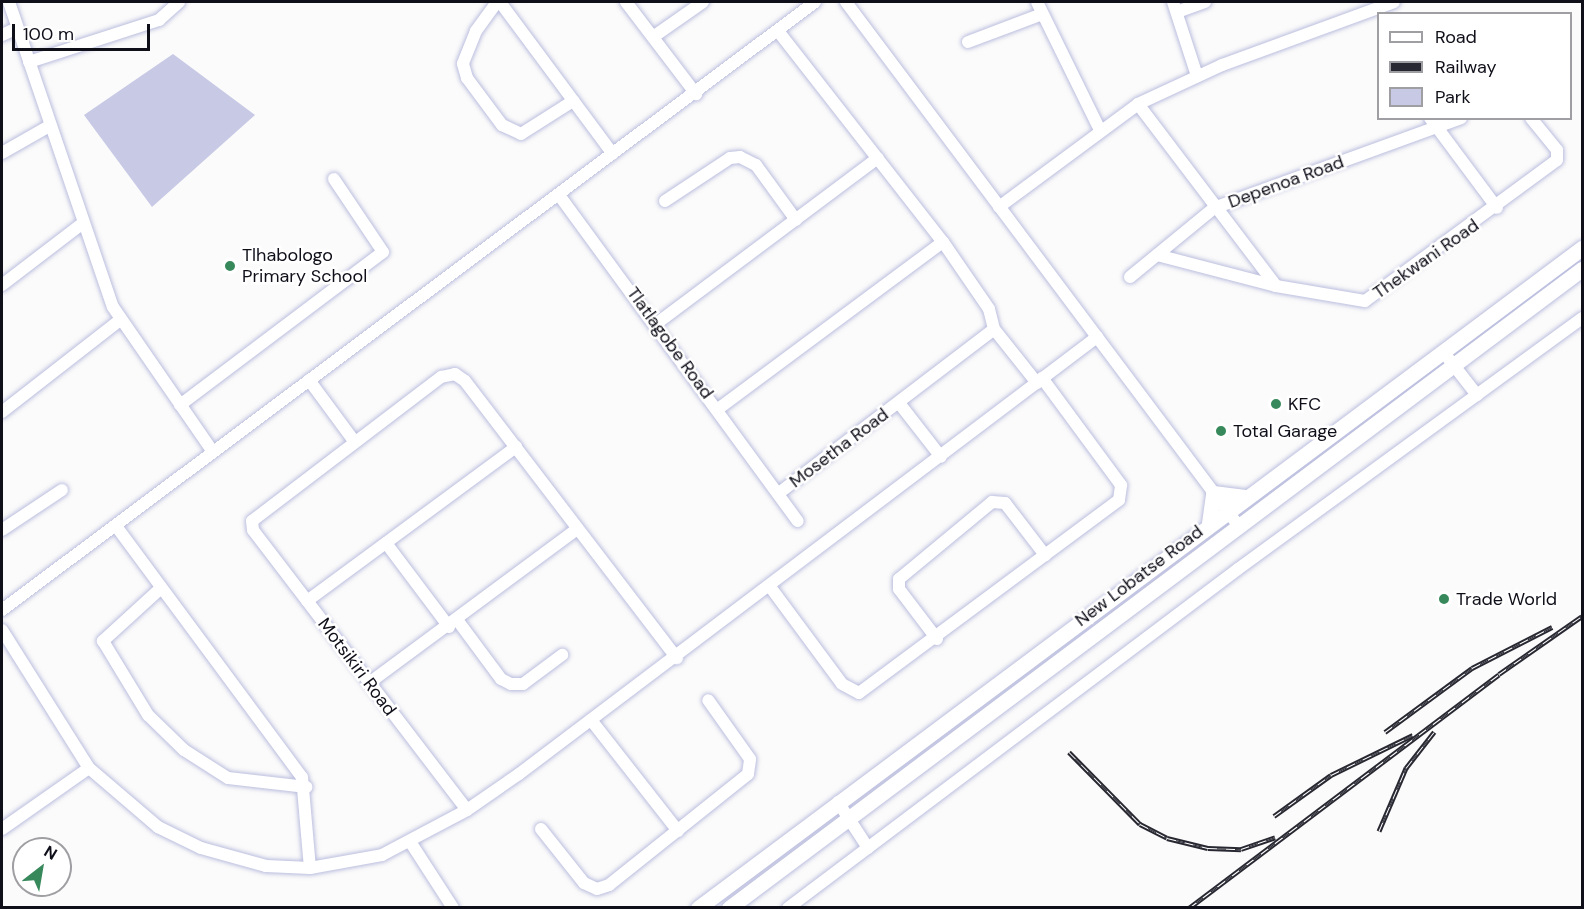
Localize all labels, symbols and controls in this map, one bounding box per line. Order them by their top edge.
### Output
scale bar [15,12,153,50]
legend [1377,12,1572,120]
text: 100 m [23,22,74,46]
text: Road [1435,25,1477,49]
text: Railway [1435,55,1497,79]
text: Park [1435,85,1471,109]
street label: Depenoa Road [1225,151,1347,213]
street label: Thekwani Road [1369,215,1483,303]
place label: Tlhabologo Primary School [242,245,367,288]
marker: Tlhabologo Primary School [223,259,237,273]
street label: Tlatlagobe Road [622,283,718,403]
place label: KFC [1288,393,1321,415]
marker: KFC [1269,397,1283,411]
street label: Mosetha Road [785,404,893,492]
place label: Total Garage [1233,420,1337,442]
marker: Total Garage [1214,424,1228,438]
street label: New Lobatse Road [1071,521,1207,631]
place label: Trade World [1456,588,1557,610]
marker: Trade World [1437,592,1451,606]
street label: Motsikiri Road [313,614,401,720]
north arrow [12,837,72,897]
text: N [40,841,61,865]

